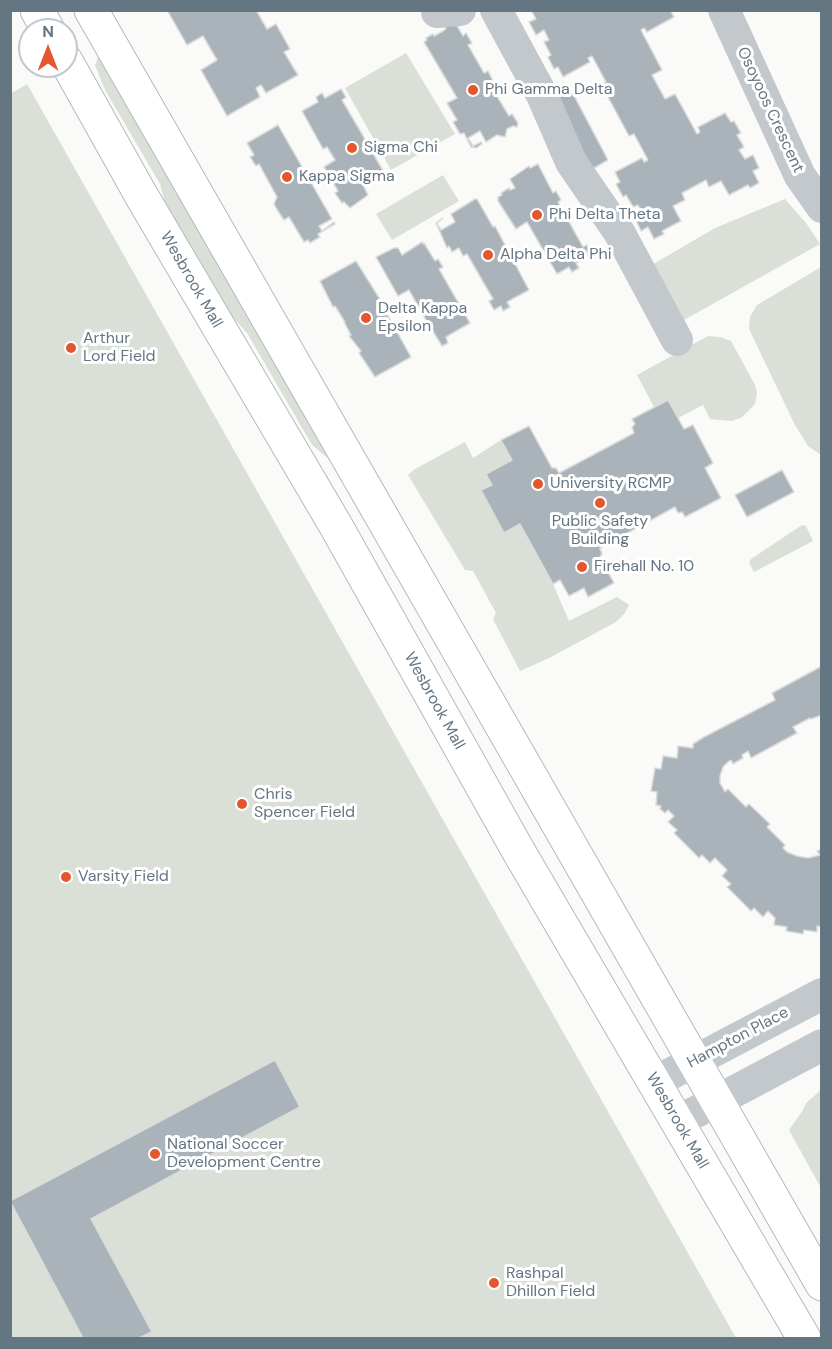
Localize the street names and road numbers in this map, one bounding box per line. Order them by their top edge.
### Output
street label: Osoyoos Crescent [732,44,808,176]
street label: Wesbrook Mall [156,228,226,332]
street label: Wesbrook Mall [399,649,469,753]
street label: Hampton Place [684,1003,792,1073]
street label: Wesbrook Mall [642,1069,712,1173]

